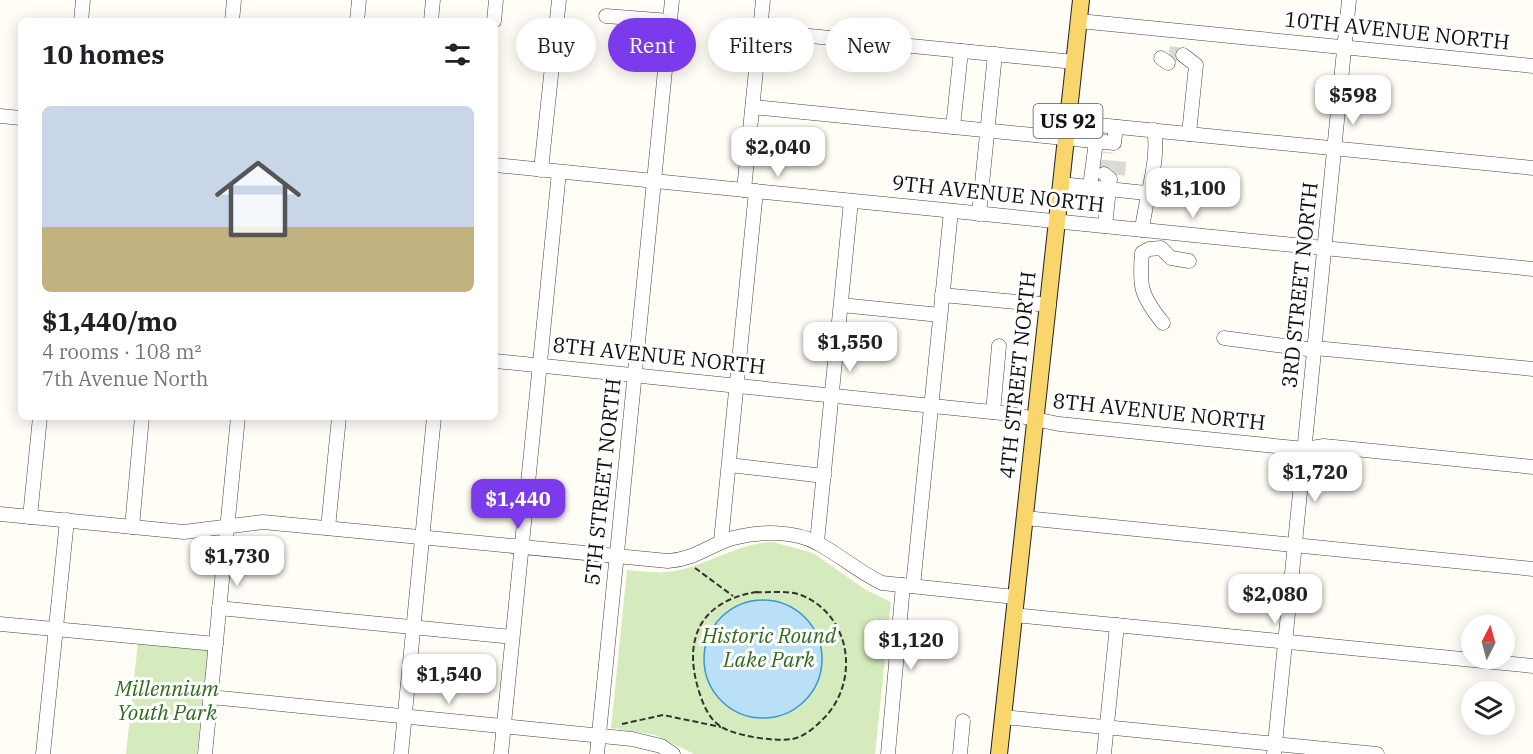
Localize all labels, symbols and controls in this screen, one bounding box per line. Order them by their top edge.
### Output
street label: 10TH AVENUE NORTH [1283,4,1511,56]
chip: Buy [516,18,596,72]
chip: Rent [608,18,696,72]
chip: Filters [708,18,814,72]
chip: New [826,18,912,72]
text: 10 homes [42,37,164,71]
icon: filters [441,38,474,71]
pin: $598 [1317,75,1389,126]
text: $598 [1329,81,1377,108]
road number: US 92 [1034,104,1102,138]
pin: $2,040 [729,127,827,178]
text: $2,040 [745,133,811,160]
icon: home [204,145,312,253]
street label: 9TH AVENUE NORTH [890,168,1106,218]
pin: $1,100 [1144,168,1242,219]
text: $1,100 [1160,174,1226,201]
street label: 3RD STREET NORTH [1274,181,1324,389]
street label: 4TH STREET NORTH [992,270,1042,480]
text: $1,440/mo [42,304,177,338]
pin: $1,550 [801,322,899,373]
text: $1,550 [817,328,883,355]
street label: 8TH AVENUE NORTH [551,330,767,380]
text: 4 rooms · 108 m² [42,338,201,365]
text: 7th Avenue North [42,365,208,392]
street label: 5TH STREET NORTH [577,377,627,587]
street label: 8TH AVENUE NORTH [1051,386,1267,436]
pin: $1,720 [1266,452,1364,503]
text: $1,720 [1282,458,1348,485]
pin: $1,440 [469,479,567,530]
text: $1,440 [485,485,551,512]
pin: $1,730 [188,536,286,587]
text: $1,730 [204,542,270,569]
pin: $2,080 [1226,574,1324,625]
text: $2,080 [1242,580,1308,607]
north arrow [1461,615,1515,669]
map controls [1461,615,1515,735]
pin: $1,120 [862,620,960,671]
park label: Historic Round Lake Park [701,621,837,673]
text: $1,120 [878,626,944,653]
pin: $1,540 [400,654,498,705]
text: $1,540 [416,660,482,687]
park label: Millennium Youth Park [114,674,219,726]
button: layers [1461,681,1515,735]

